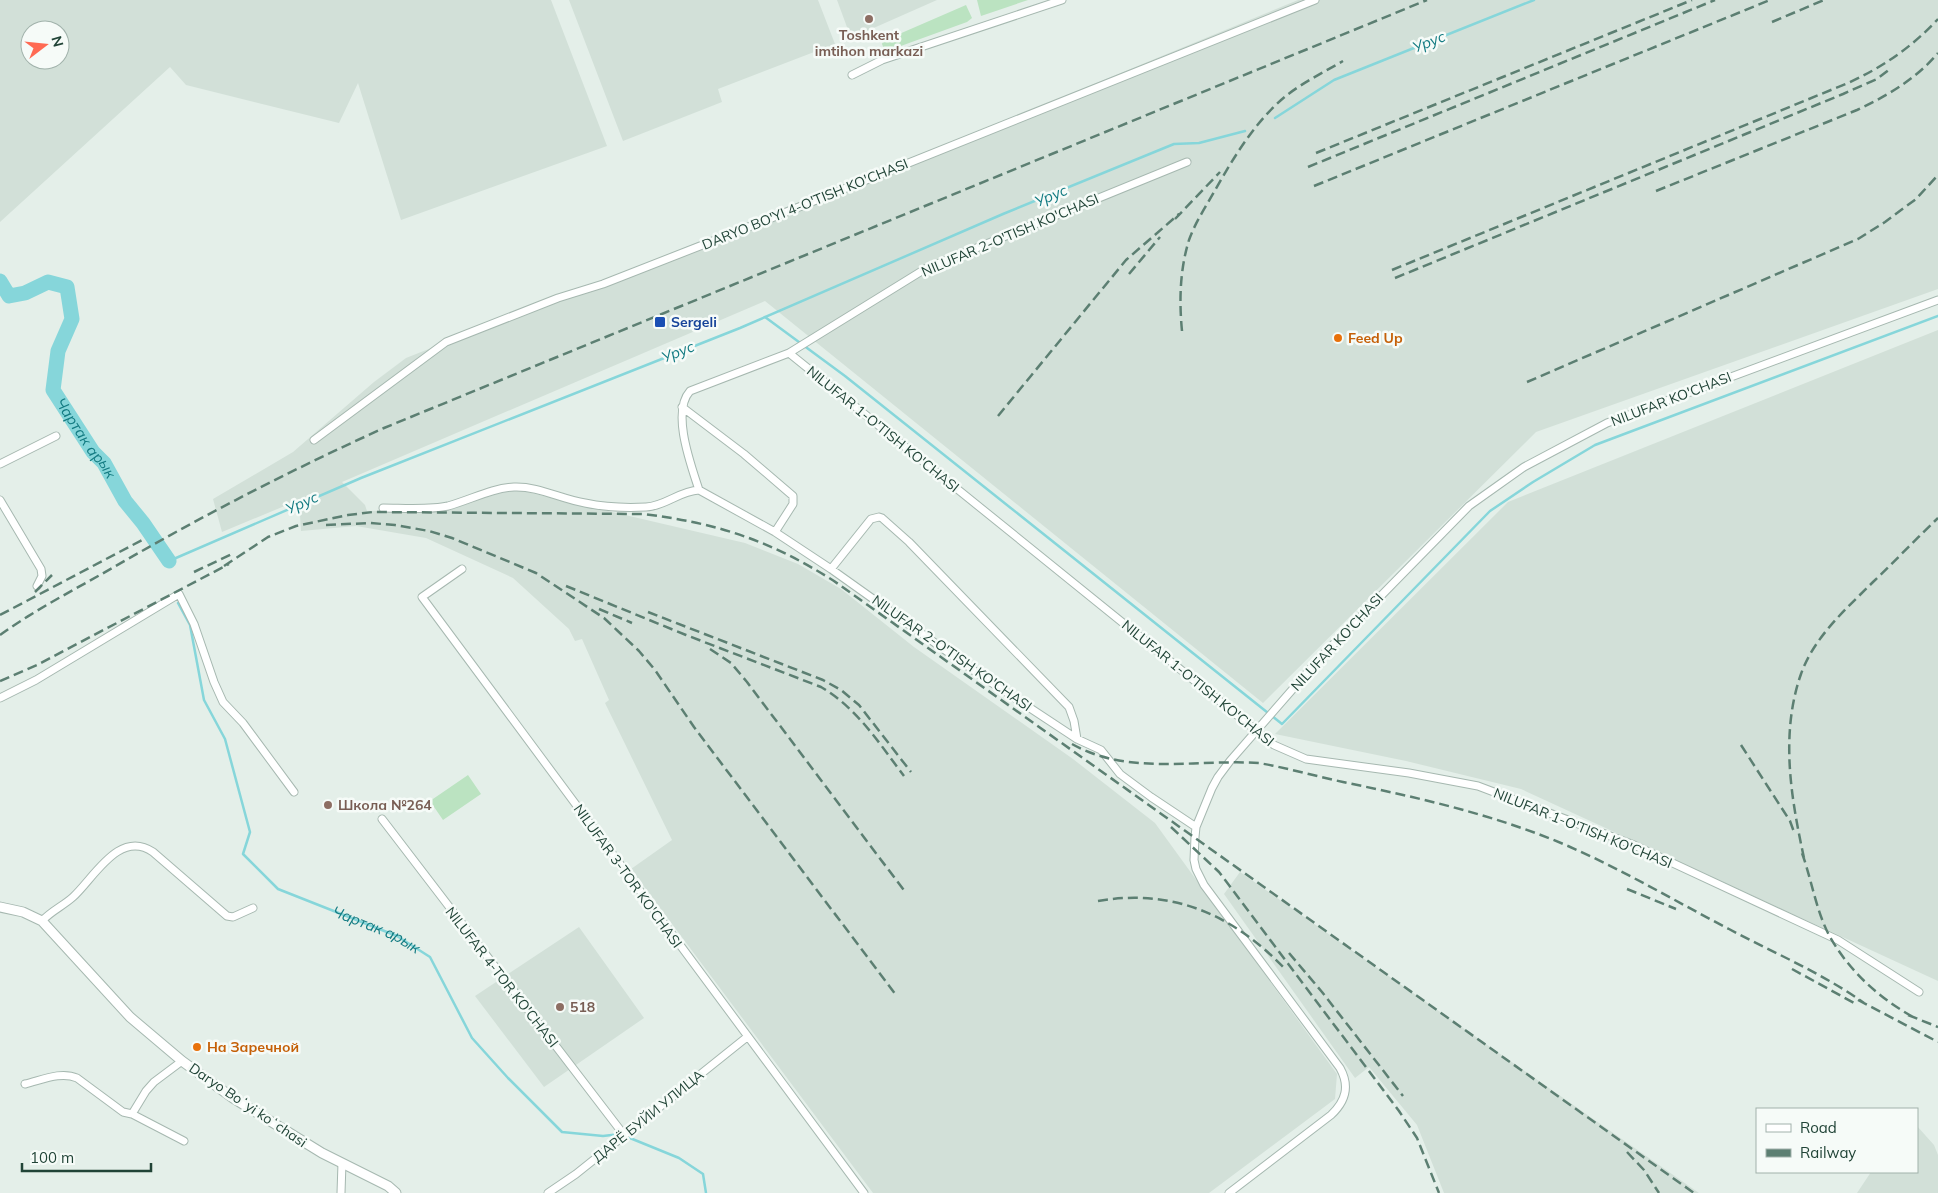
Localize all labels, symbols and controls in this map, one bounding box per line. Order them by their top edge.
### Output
marker: Toshkent imtihon markazi [863,13,875,25]
north arrow [20,20,70,70]
place label: Toshkent imtihon markazi [815,26,923,60]
water label: Урус [1410,26,1448,57]
text: N [47,34,68,49]
street label: DARYO BO'YI 4-O'TISH KO'CHASI [699,154,911,254]
water label: Урус [1032,180,1070,211]
street label: NILUFAR 2-O'TISH KO'CHASI [919,189,1101,281]
place label: Sergeli [671,313,717,331]
marker: Sergeli [653,315,667,329]
place label: Feed Up [1348,329,1403,347]
marker: Feed Up [1332,332,1344,344]
water label: Урус [659,336,697,367]
street label: NILUFAR 1-O'TISH KO'CHASI [803,362,963,496]
street label: NILUFAR KO'CHASI [1608,368,1734,430]
water label: Чартак арык [52,394,121,482]
water label: Урус [282,487,322,518]
street label: NILUFAR KO'CHASI [1287,589,1387,695]
street label: NILUFAR 2-O'TISH KO'CHASI [869,591,1035,715]
street label: NILUFAR 1-O'TISH KO'CHASI [1118,616,1278,750]
street label: NILUFAR 1-O'TISH KO'CHASI [1491,784,1675,872]
place label: Школа №264 [338,796,432,814]
marker: Школа №264 [322,799,334,811]
street label: NILUFAR 3-TOR KO'CHASI [570,801,686,951]
water label: Чартак арык [330,901,425,958]
street label: NILUFAR 4-TOR KO'CHASI [442,903,562,1051]
place label: 518 [570,998,595,1016]
marker: 518 [554,1001,566,1013]
place label: На Заречной [207,1038,299,1056]
marker: На Заречной [191,1041,203,1053]
street label: Daryo Boʻyi koʻchasi [186,1059,310,1151]
street label: ДАРЁ БУЙИ УЛИЦА [589,1065,708,1166]
legend [1756,1108,1918,1173]
text: Road [1800,1118,1837,1137]
scale bar [22,1140,151,1172]
text: Railway [1800,1143,1856,1162]
text: 100 m [30,1148,74,1167]

